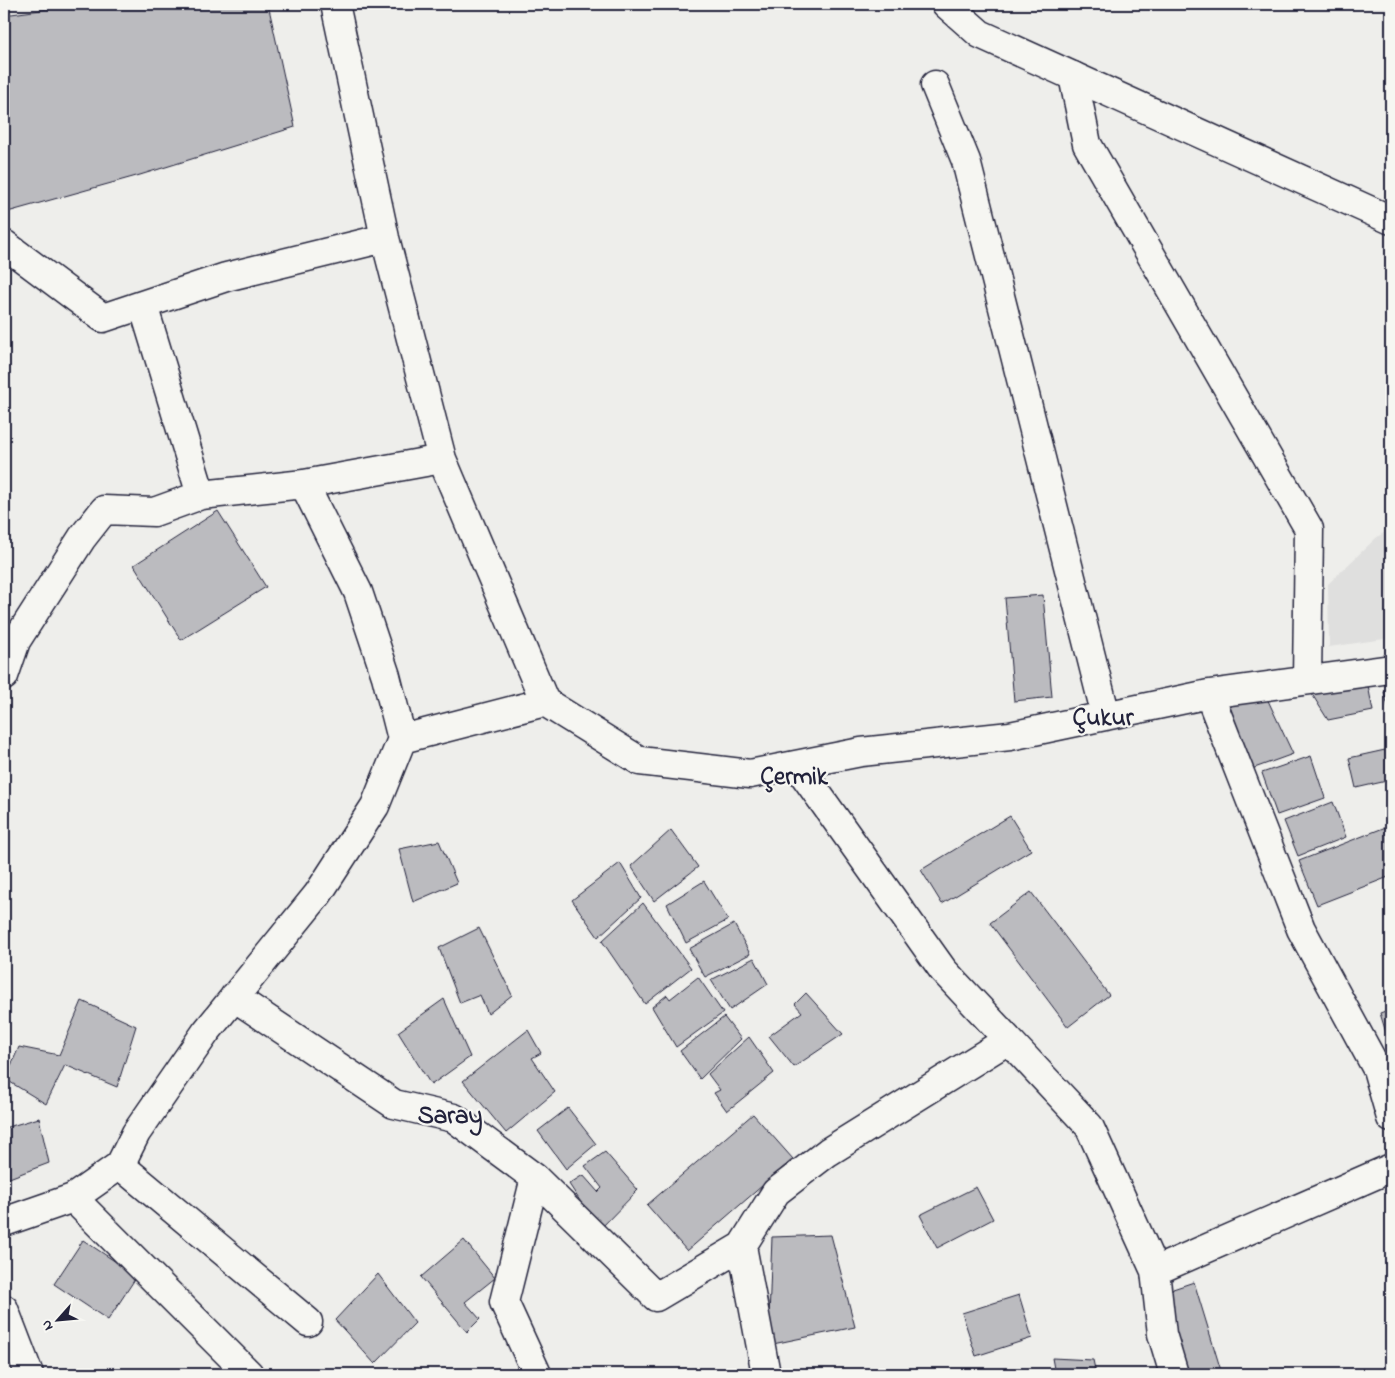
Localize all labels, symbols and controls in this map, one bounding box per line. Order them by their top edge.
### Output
district label: Çukur [1073,701,1135,737]
district label: Çermik [760,760,829,796]
district label: Saray [418,1099,482,1136]
north arrow [32,1296,82,1346]
text: N [36,1316,59,1334]

